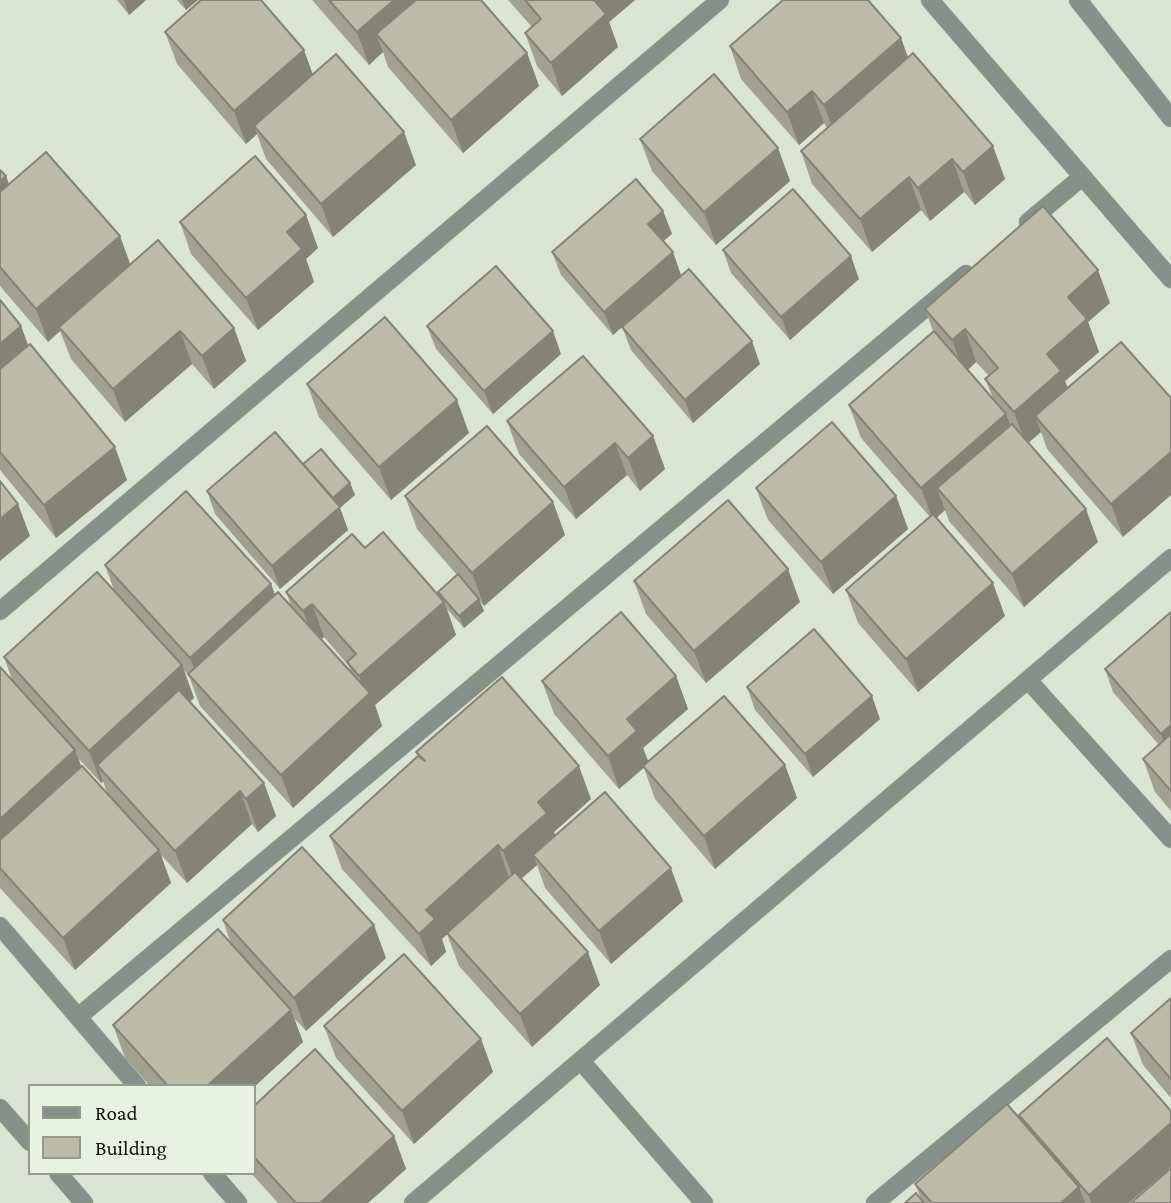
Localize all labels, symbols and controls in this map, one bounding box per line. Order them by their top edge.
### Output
legend [28,1084,256,1175]
text: Road [95,1101,138,1125]
text: Building [95,1136,167,1160]

